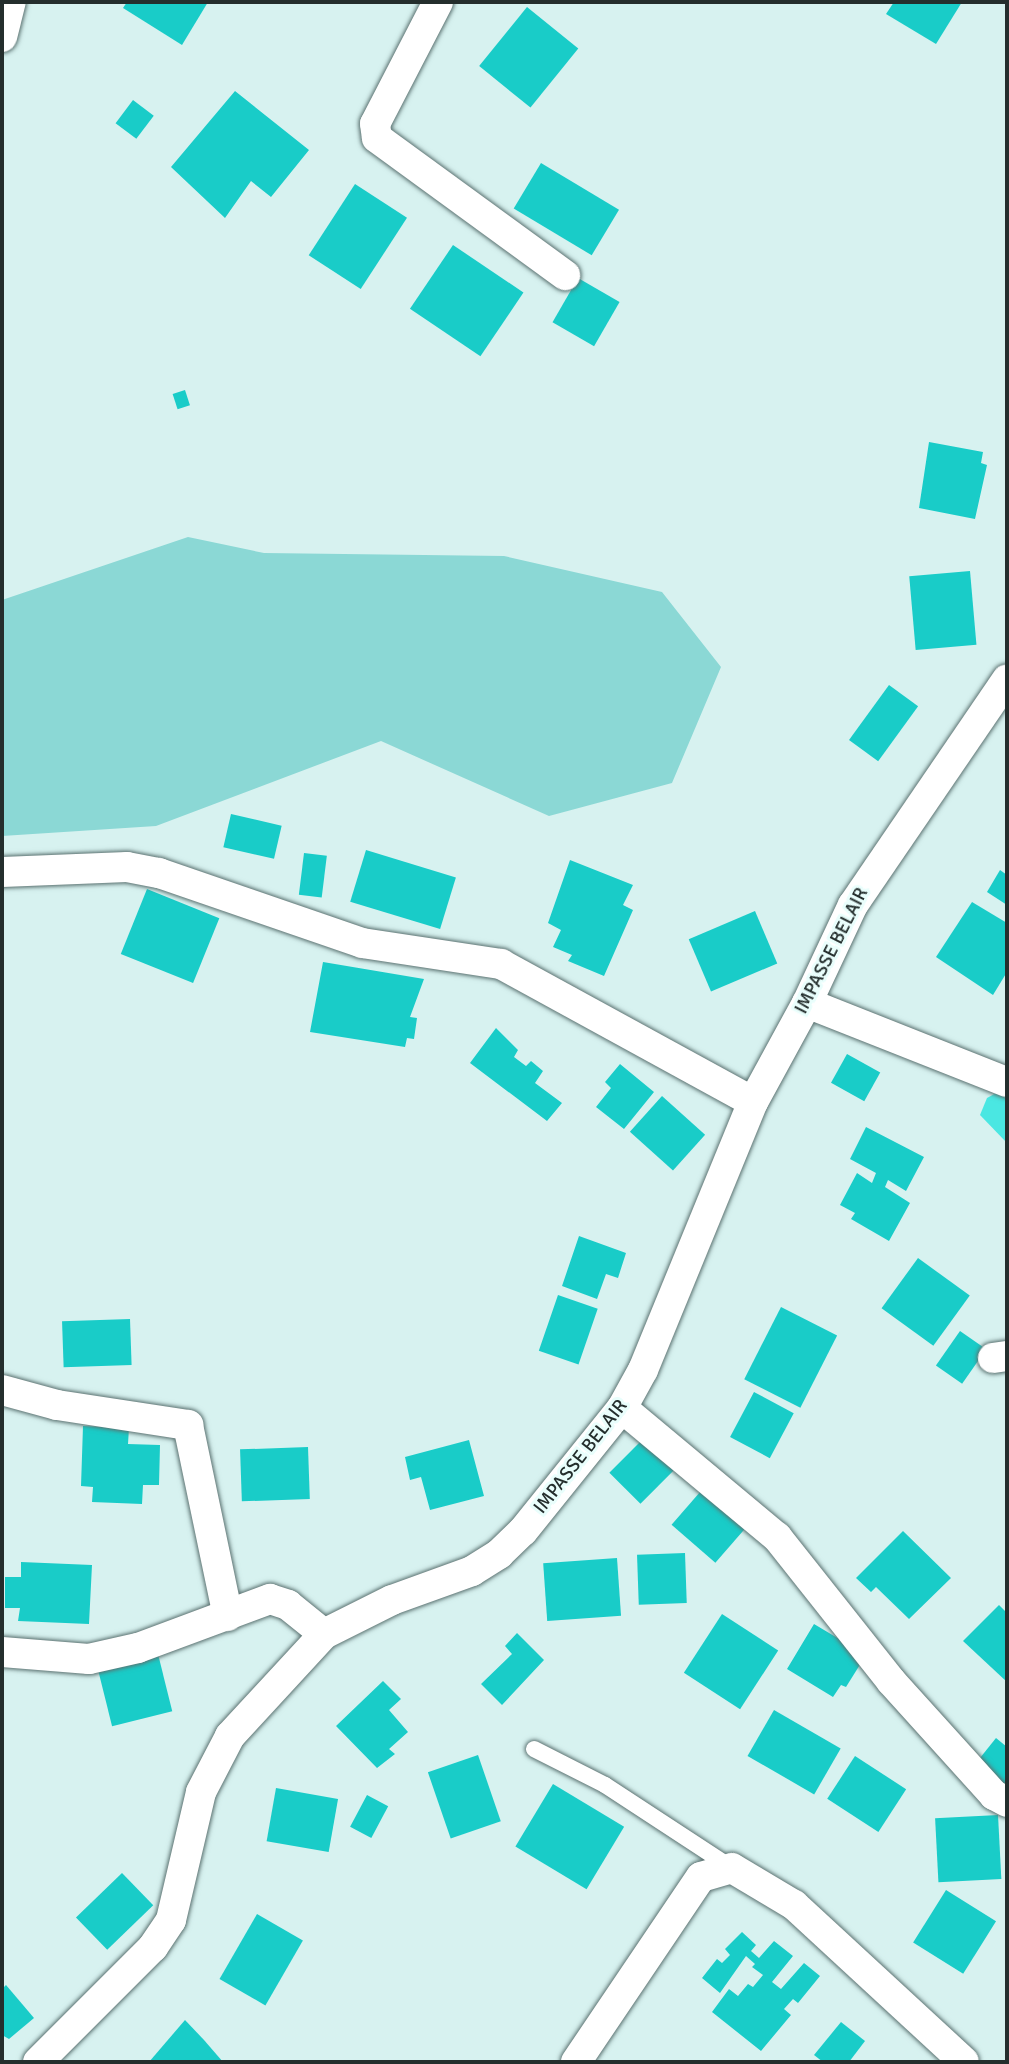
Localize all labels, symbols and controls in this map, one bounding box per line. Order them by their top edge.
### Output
street label: IMPASSE BELAIR [790,884,874,1018]
street label: IMPASSE BELAIR [529,1395,633,1519]

